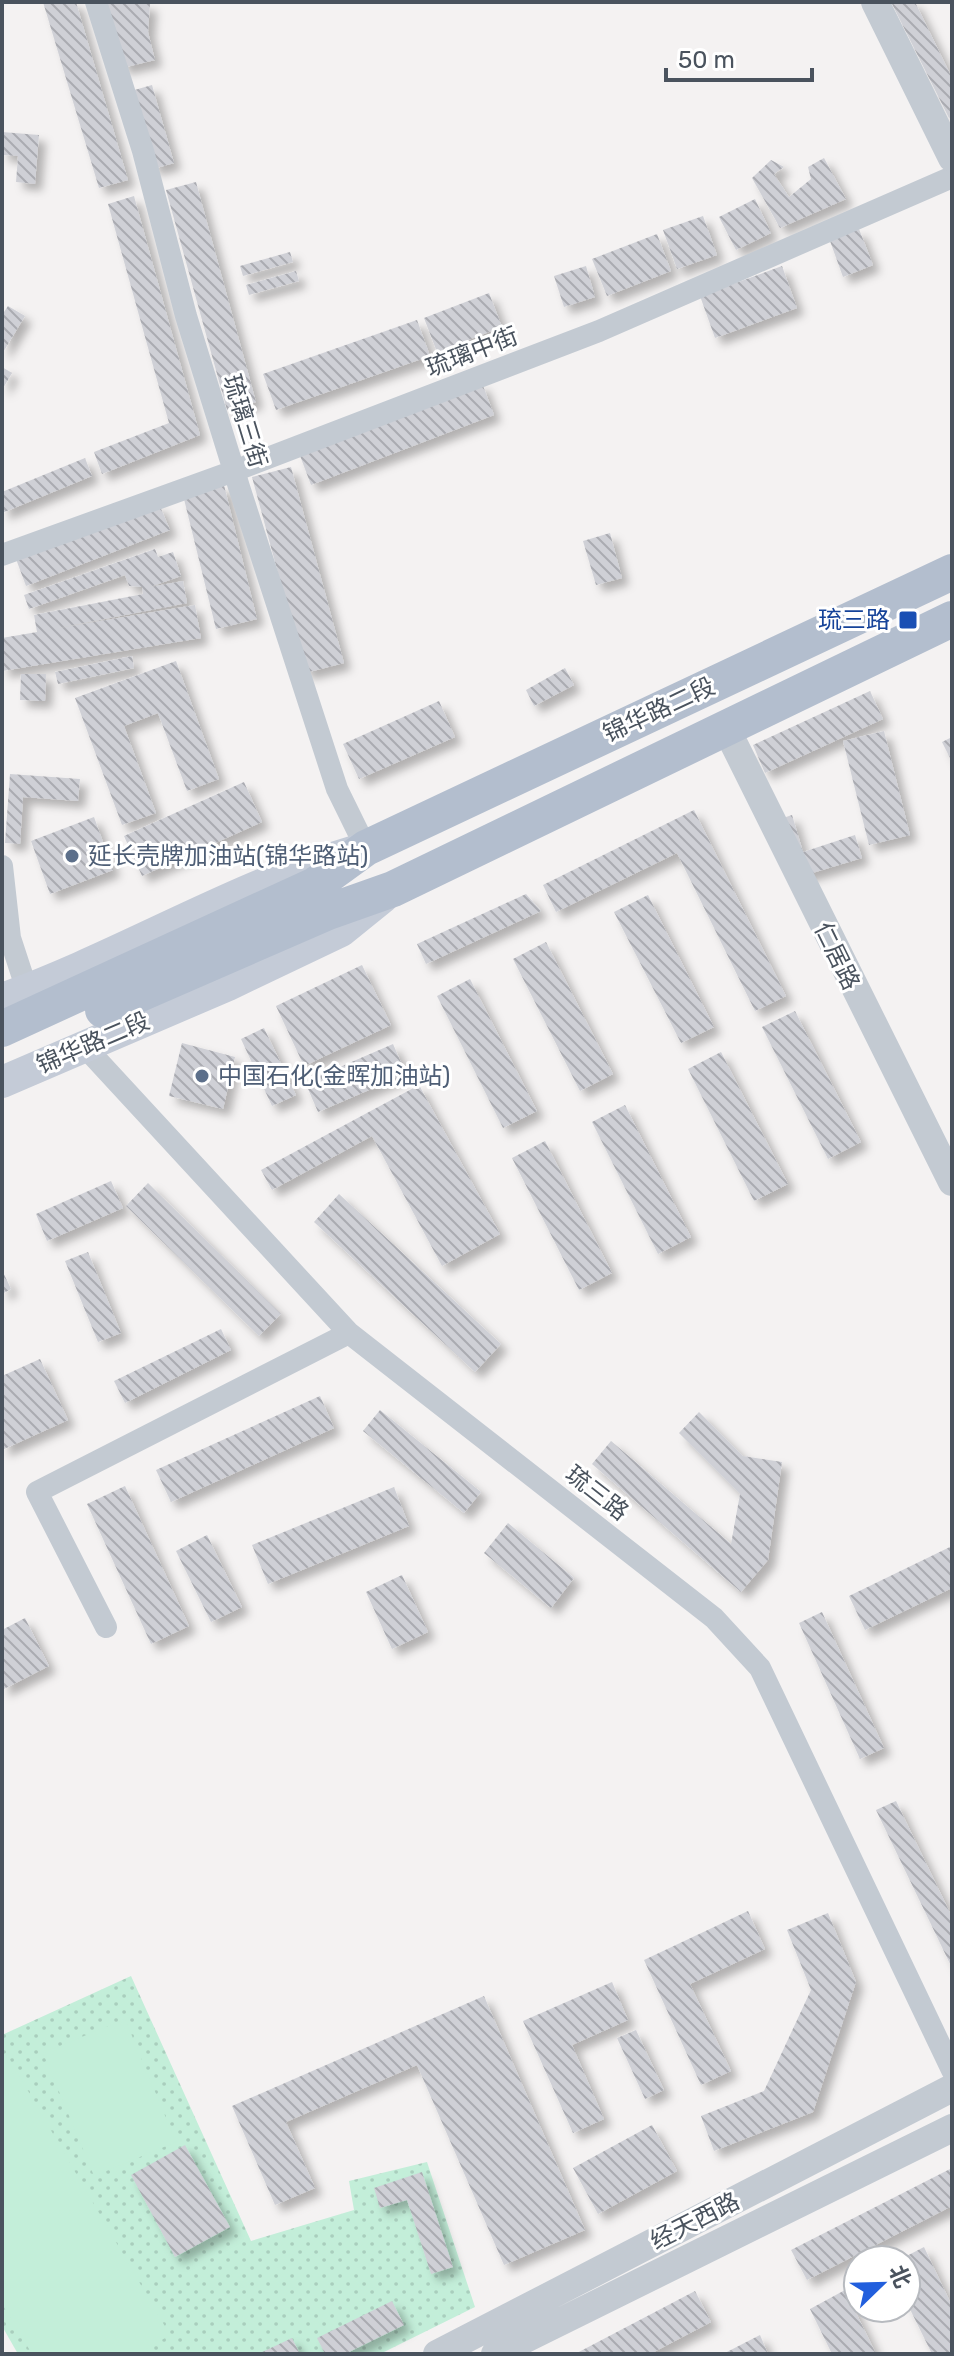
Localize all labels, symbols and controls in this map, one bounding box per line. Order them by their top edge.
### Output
scale bar [666,32,812,82]
text: 50 m [678,46,735,74]
street label: 琉璃中街 [422,322,522,382]
street label: 琉璃三街 [218,371,272,471]
place label: 琉三路 [818,606,890,634]
marker: 琉三路 [897,609,919,631]
street label: 锦华路二段 [599,672,719,748]
place label: 延长壳牌加油站(锦华路站) [88,842,368,870]
marker: 延长壳牌加油站(锦华路站) [63,847,81,865]
street label: 仁居路 [809,918,865,994]
street label: 锦华路二段 [32,1007,154,1079]
place label: 中国石化(金晖加油站) [218,1062,450,1090]
marker: 中国石化(金晖加油站) [193,1067,211,1085]
street label: 琉三路 [560,1460,634,1526]
street label: 经天西路 [646,2187,744,2255]
north arrow [842,2244,922,2324]
text: 北 [883,2261,917,2292]

